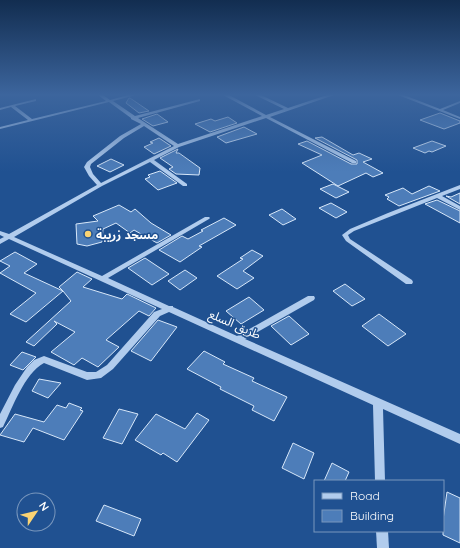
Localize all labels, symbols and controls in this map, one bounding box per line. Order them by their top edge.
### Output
place label: مسجد زريبة [96,227,158,242]
marker: مسجد زريبة [83,229,93,239]
street label: طريق السلع [206,306,263,344]
legend [314,480,444,532]
text: Road [350,488,380,503]
north arrow [16,492,56,532]
text: N [36,499,52,514]
text: Building [350,508,394,523]

